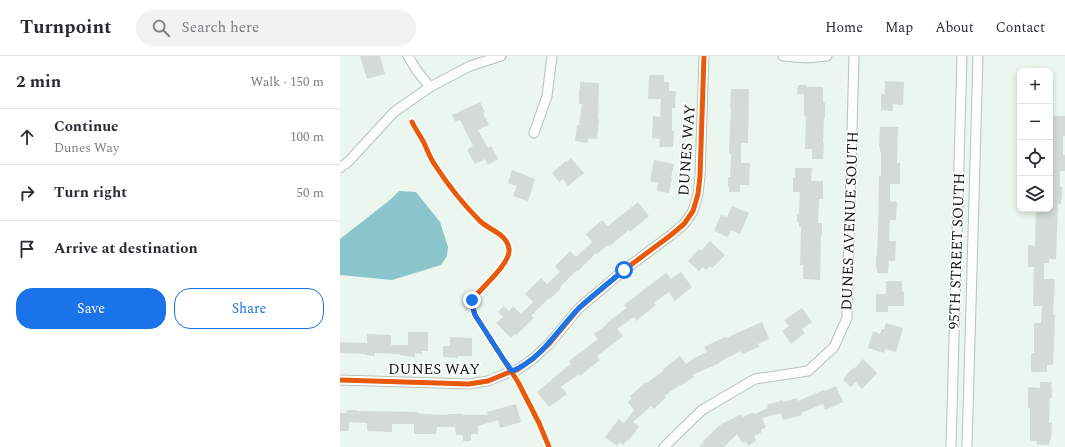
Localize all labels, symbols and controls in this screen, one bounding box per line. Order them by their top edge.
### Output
search box [136,10,416,46]
text: Turnpoint [20,13,112,42]
text: Search here [182,16,259,39]
icon: search [150,17,172,39]
text: Home [825,17,863,38]
text: Map [885,17,913,38]
text: About [935,17,974,38]
text: Contact [996,17,1045,38]
map controls [1017,68,1053,212]
button: + [1017,68,1053,104]
text: 2 min [16,69,61,95]
text: Walk · 150 m [250,72,324,92]
street label: DUNES WAY [672,103,702,197]
button: − [1017,104,1053,140]
text: Continue [54,115,119,138]
icon: ahead [16,126,38,148]
text: 100 m [290,127,324,147]
street label: DUNES AVENUE SOUTH [835,131,865,311]
text: Dunes Way [54,138,119,158]
button: locate [1017,140,1053,176]
street label: 95TH STREET SOUTH [943,172,971,330]
button: layers [1017,176,1053,212]
text: Turn right [54,181,127,204]
icon: right [16,182,38,204]
text: 50 m [297,183,324,203]
text: Arrive at destination [54,237,198,260]
icon: arrive [16,238,38,260]
route start [615,261,633,279]
button: Save [16,288,166,329]
button: Share [174,288,324,329]
route end [463,291,481,309]
street label: DUNES WAY [388,358,480,381]

